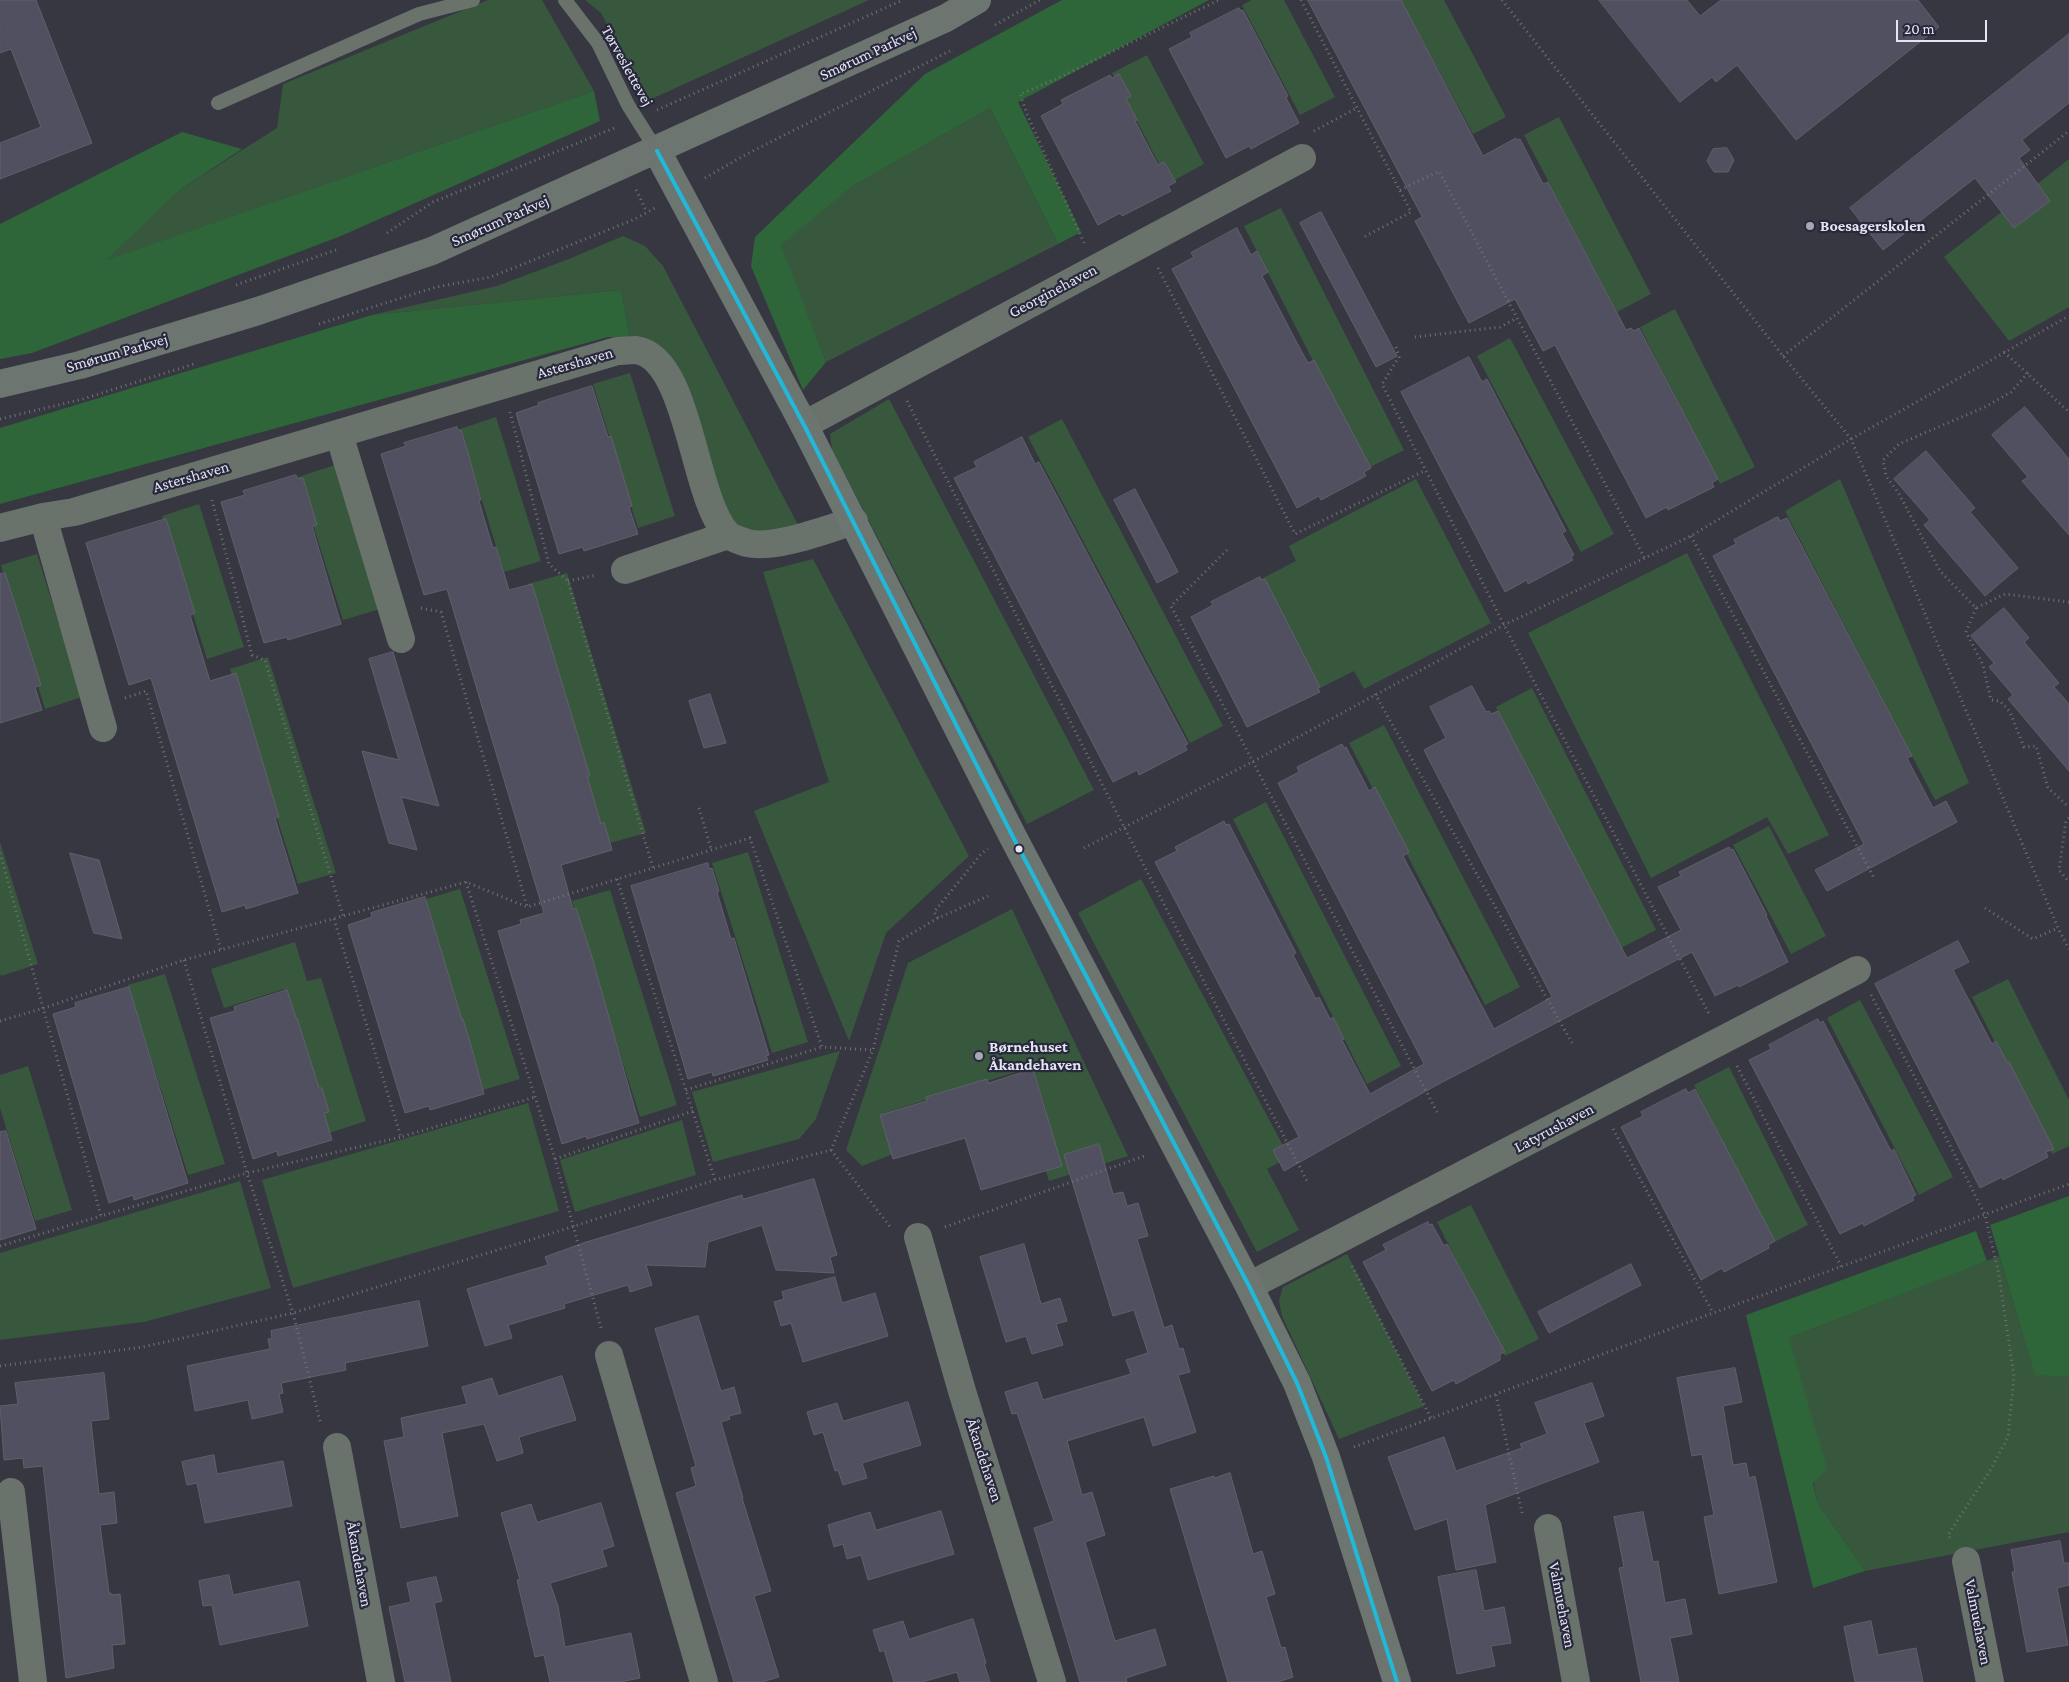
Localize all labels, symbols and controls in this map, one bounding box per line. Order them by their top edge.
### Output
scale bar [1899,10,1990,42]
text: 20 m [1904,21,1935,37]
street label: Tørveslettevej [597,22,657,110]
street label: Smørum Parkvej [816,23,920,85]
street label: Smørum Parkvej [448,191,552,251]
place label: Boesagerskolen [1820,216,1926,236]
marker: Boesagerskolen [1804,220,1816,232]
street label: Georginehaven [1006,260,1100,322]
street label: Smørum Parkvej [64,329,170,377]
street label: Astershaven [535,343,615,383]
street label: Astershaven [151,457,231,497]
unlabelled marker [1014,844,1024,854]
place label: Børnehuset Åkandehaven [989,1037,1081,1075]
marker: Børnehuset Åkandehaven [973,1050,985,1062]
street label: Latyrushaven [1511,1099,1597,1157]
street label: Åkandehaven [961,1416,1007,1504]
street label: Åkandehaven [342,1520,376,1608]
street label: Valmuehaven [1544,1560,1580,1650]
street label: Valmuehaven [1960,1577,1996,1667]

